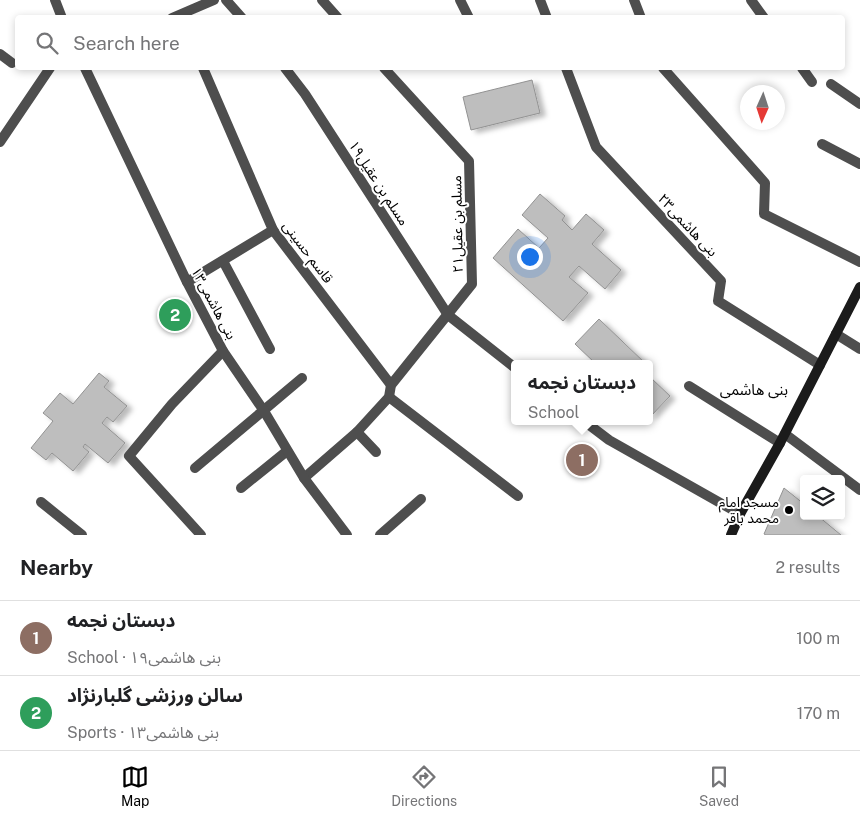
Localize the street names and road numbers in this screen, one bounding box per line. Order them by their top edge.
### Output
street label: مسلم بن عقیل۱۹ [343,138,412,230]
street label: مسلم بن عقیل۲۱ [448,175,469,273]
street label: بنی هاشمی۲۳ [654,190,721,260]
street label: قاسم حسینی [277,218,336,288]
street label: بنی هاشمی۱۳ [187,264,240,343]

